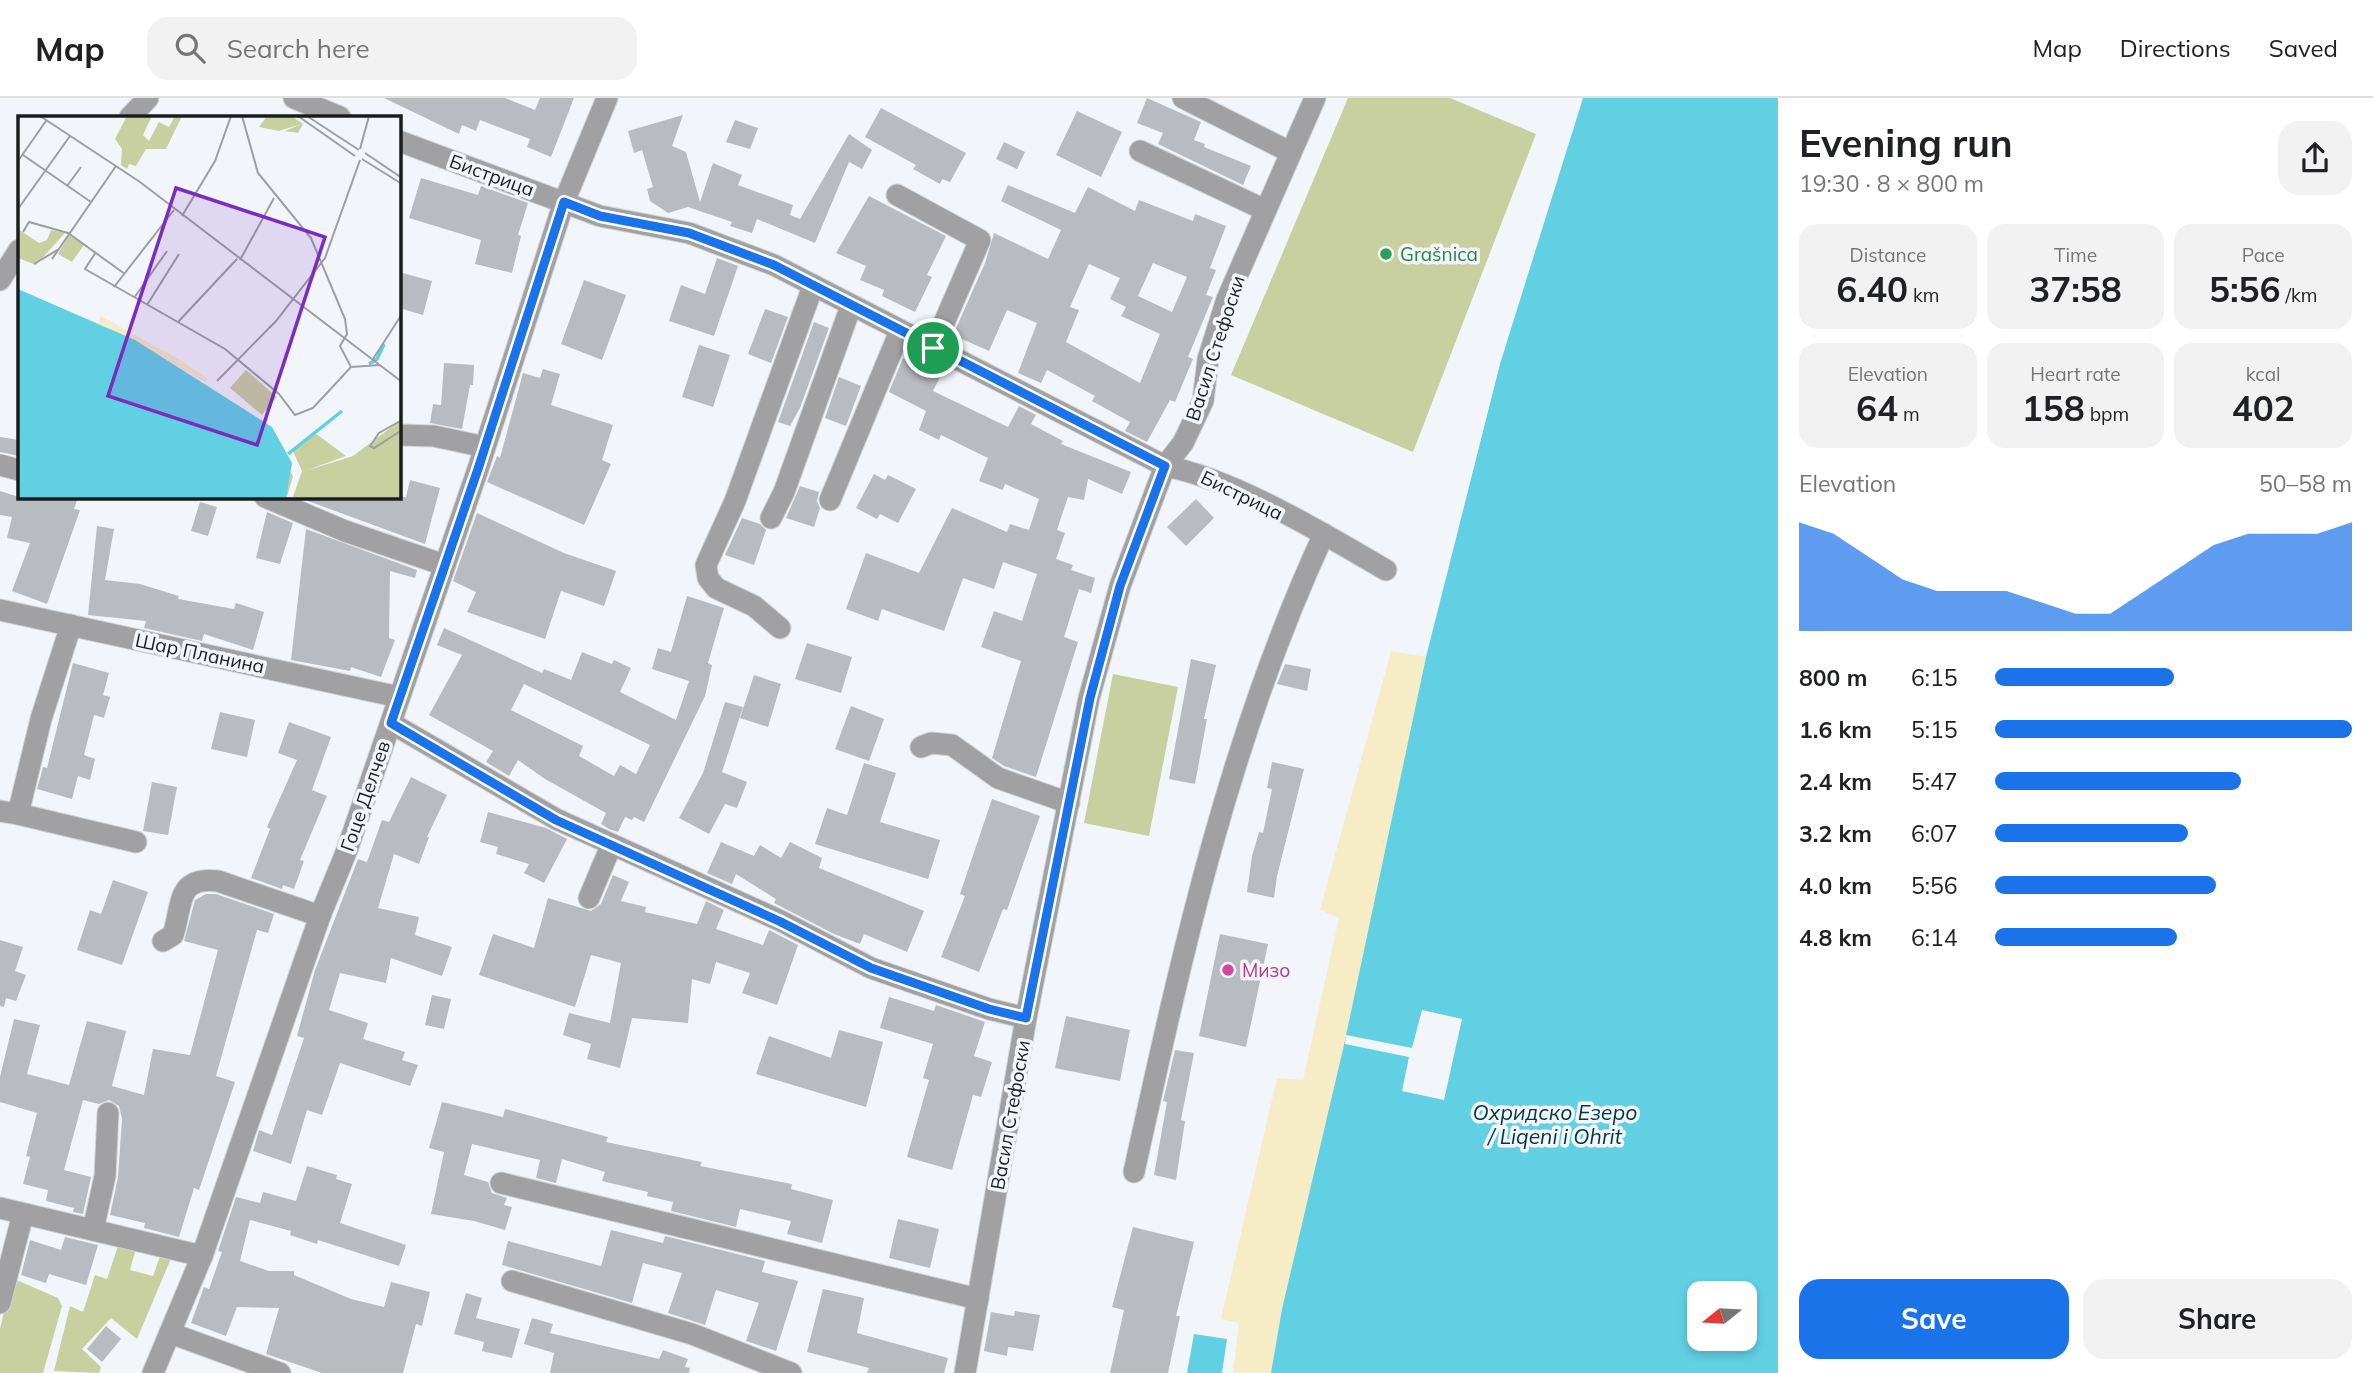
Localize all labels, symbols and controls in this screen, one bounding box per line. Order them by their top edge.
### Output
search box [147,17,637,80]
text: Map [35,28,105,69]
icon: search [171,29,209,67]
text: Search here [227,32,370,65]
text: Map [2032,33,2082,63]
text: Directions [2120,33,2231,63]
text: Saved [2269,33,2338,63]
inset map [18,116,401,499]
text: Evening run [1799,119,2013,167]
button: share [2278,121,2352,195]
street label: Бистрица [446,149,538,201]
text: 19:30 · 8 × 800 m [1799,169,1984,198]
place label: Grašnica [1400,242,1478,266]
text: Distance [1849,243,1926,267]
text: Time [2054,243,2097,267]
text: Pace [2242,243,2285,267]
marker: Grašnica [1378,246,1394,262]
text: 6.40 [1836,267,1908,311]
text: 37:58 [2029,267,2122,311]
text: 5:56 [2209,267,2281,311]
street label: Васил Стефоски [1180,272,1250,424]
text: km [1908,283,1939,307]
text: /km [2281,283,2317,307]
pin [903,318,963,378]
icon: arrive [914,329,952,367]
text: Elevation [1848,362,1928,386]
text: Heart rate [2030,362,2121,386]
text: kcal [2246,362,2281,386]
text: 64 [1856,386,1898,430]
text: 158 [2022,386,2085,430]
text: 402 [2232,386,2295,430]
text: m [1898,402,1920,426]
text: bpm [2085,402,2129,426]
street label: Бистрица [1197,465,1287,525]
text: Elevation [1799,469,1896,498]
text: 50–58 m [2259,469,2352,498]
street label: Шар Планина [133,628,267,678]
text: 800 m [1799,663,1867,692]
text: 6:15 [1911,663,1958,692]
text: 1.6 km [1799,715,1872,744]
text: 5:15 [1911,715,1958,744]
street label: Гоце Делчев [335,738,395,854]
text: 2.4 km [1799,767,1872,796]
text: 5:47 [1911,767,1958,796]
text: 3.2 km [1799,819,1872,848]
text: 6:07 [1911,819,1958,848]
text: 4.0 km [1799,871,1872,900]
text: 5:56 [1911,871,1958,900]
text: 4.8 km [1799,923,1872,952]
text: 6:14 [1911,923,1958,952]
place label: Мизо [1242,958,1290,982]
marker: Мизо [1220,962,1236,978]
street label: Васил Стефоски [985,1038,1035,1192]
water label: Охридско Езеро / Liqeni i Ohrit [1473,1099,1637,1149]
button: Save [1799,1279,2069,1359]
button: Share [2083,1279,2352,1359]
north arrow [1687,1281,1757,1351]
map controls [1687,1281,1757,1351]

